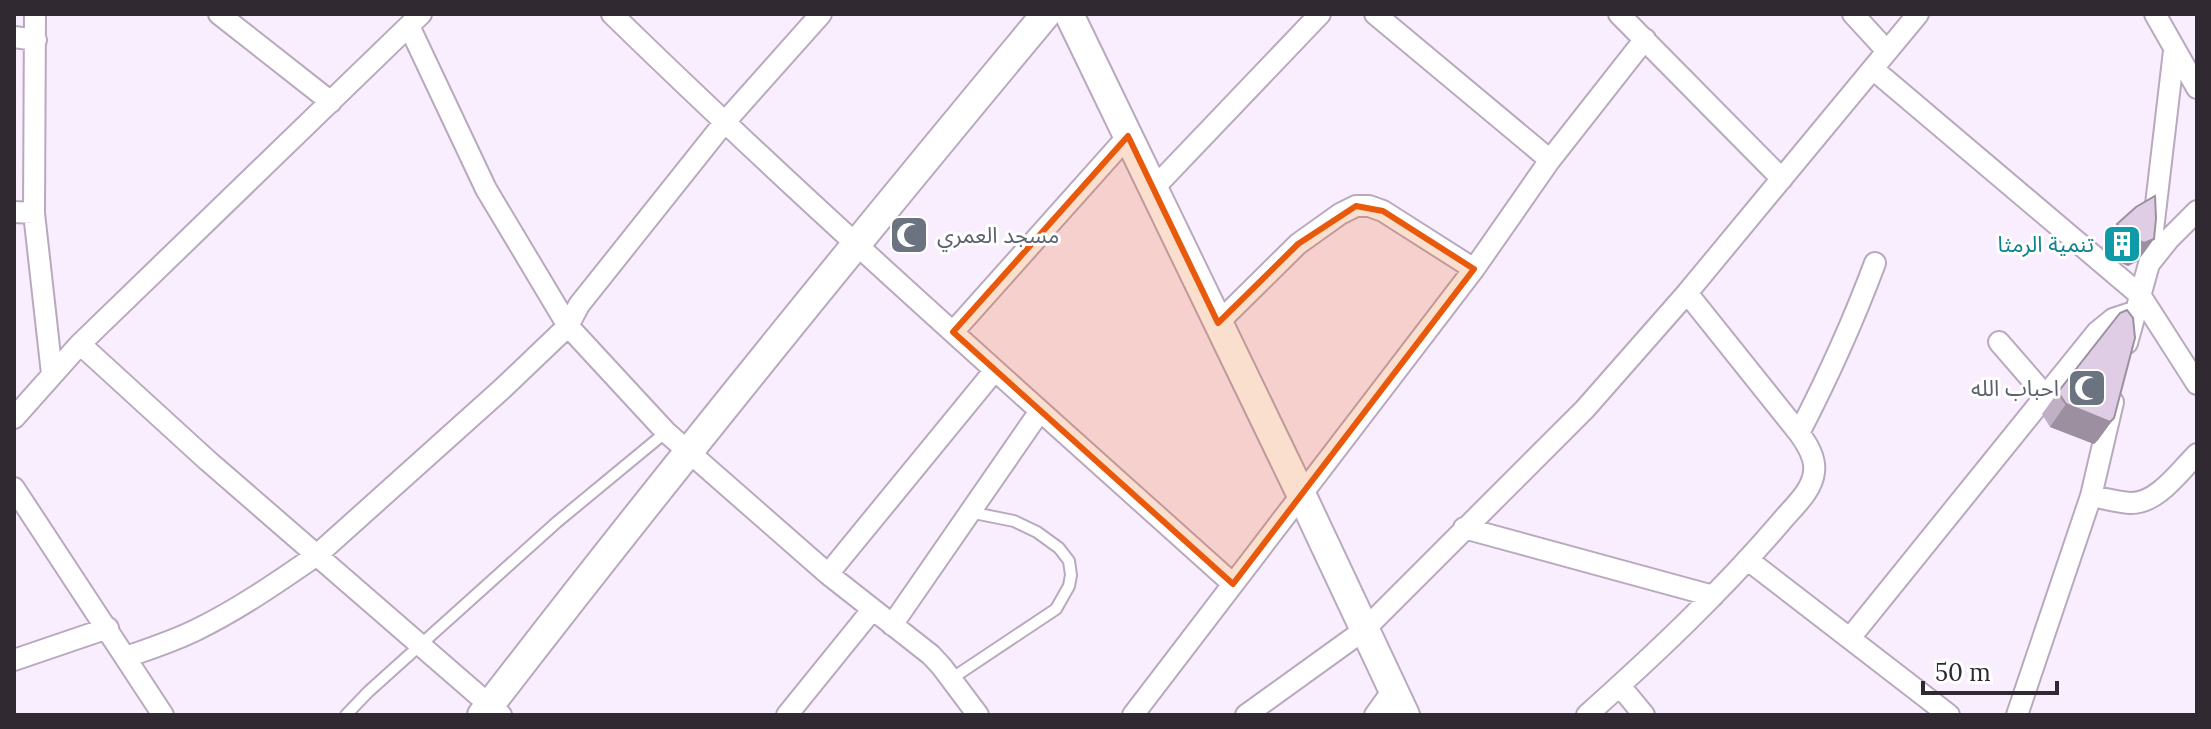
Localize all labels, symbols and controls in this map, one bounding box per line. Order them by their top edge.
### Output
mosque icon: مسجد العمري [888,214,930,256]
place label: مسجد العمري [937,221,1059,252]
building icon: تنمية الرمثا [2101,223,2143,265]
place label: تنمية الرمثا [1998,230,2094,258]
mosque icon: احباب الله [2066,367,2108,409]
place label: احباب الله [1971,374,2059,402]
scale bar [1923,645,2057,695]
text: 50 m [1935,657,1991,688]

